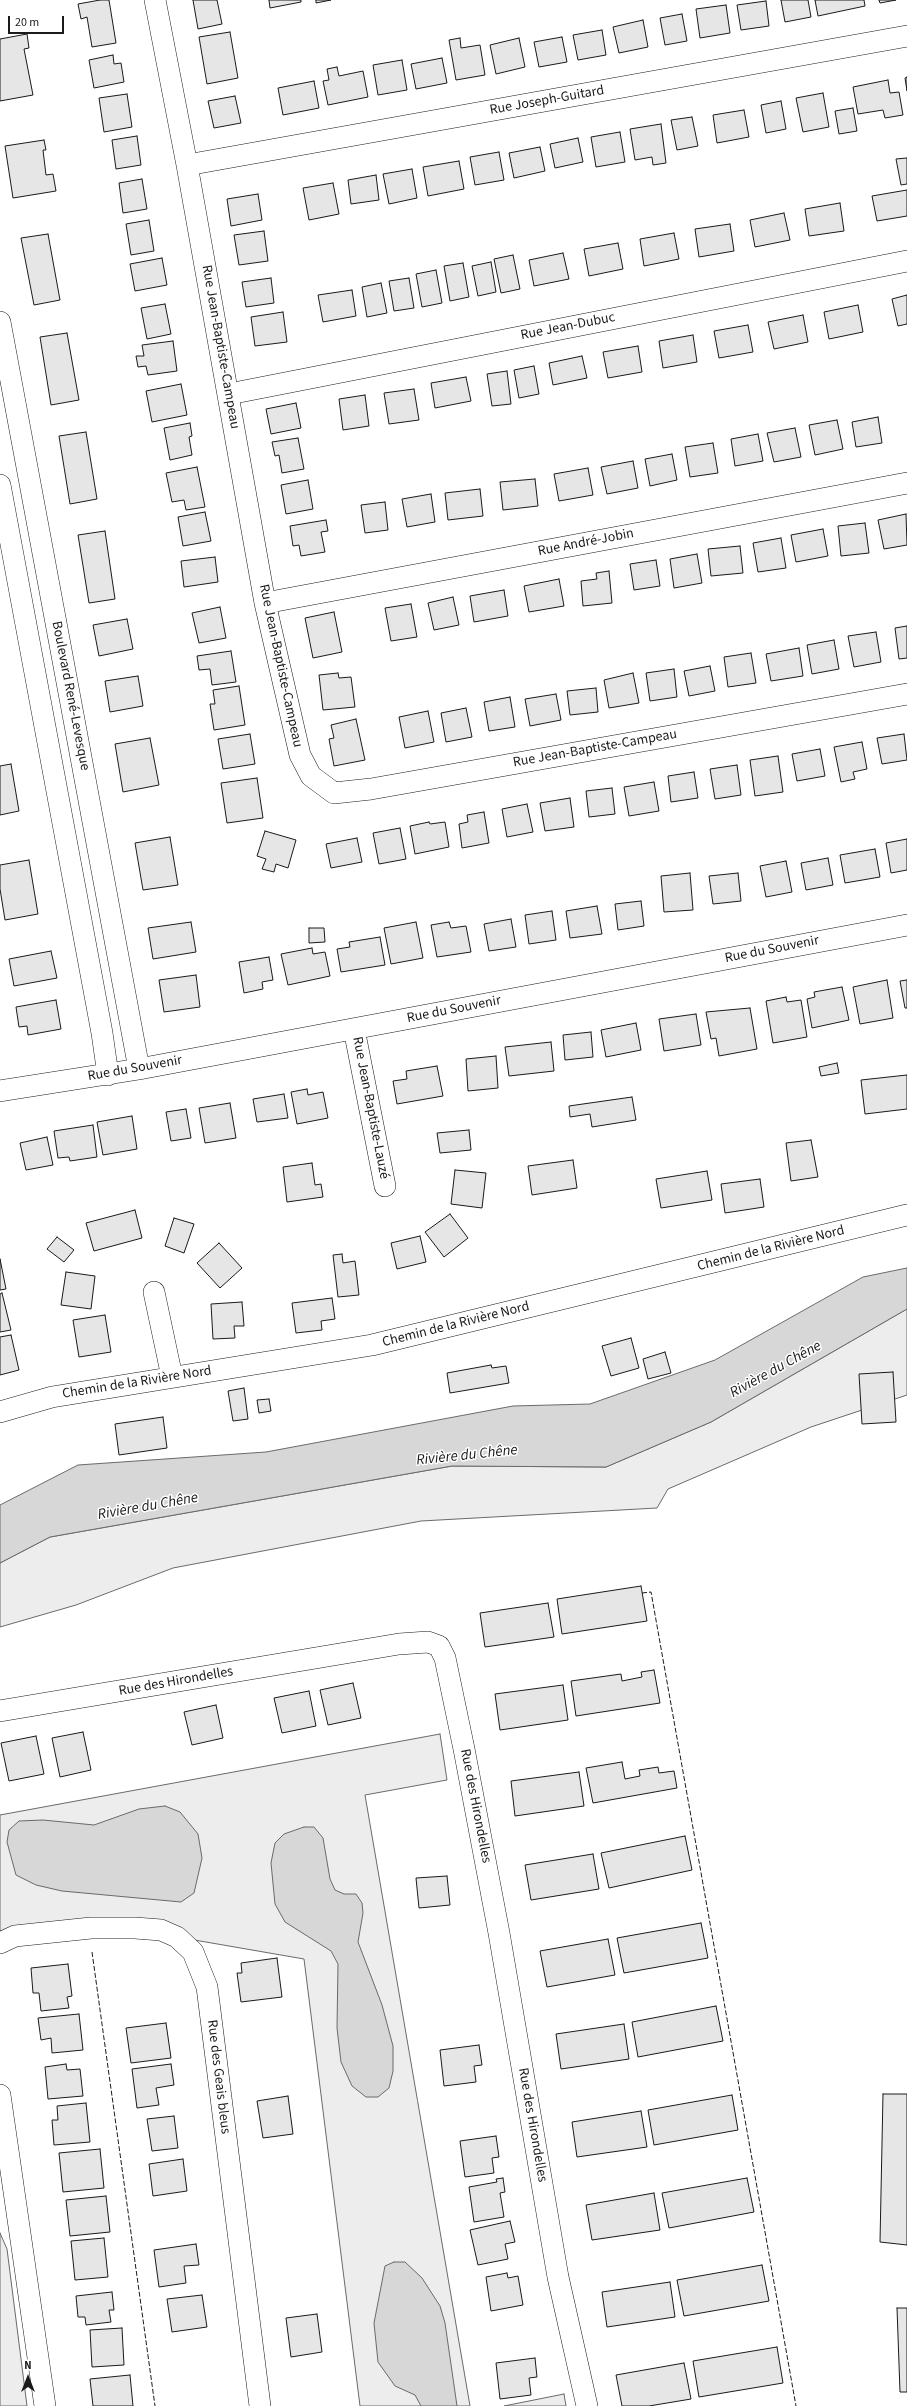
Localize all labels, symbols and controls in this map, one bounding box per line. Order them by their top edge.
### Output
scale bar [10,8,66,34]
text: 20 m [15,14,39,31]
street label: Rue Joseph-Guitard [489,83,605,119]
street label: Rue Jean-Baptiste-Campeau [197,264,243,430]
street label: Rue Jean-Dubuc [519,310,617,344]
street label: Rue André-Jobin [537,525,635,561]
street label: Rue Jean-Baptiste-Campeau [255,583,305,749]
street label: Boulevard René-Levesque [47,620,93,772]
street label: Rue Jean-Baptiste-Campeau [512,726,678,772]
street label: Rue du Souvenir [723,933,821,967]
street label: Rue du Souvenir [405,993,503,1027]
street label: Rue Jean-Baptiste-Lauzé [348,1035,392,1181]
street label: Rue du Souvenir [86,1052,184,1086]
street label: Chemin de la Rivière Nord [696,1223,846,1275]
street label: Chemin de la Rivière Nord [381,1299,531,1351]
water label: Rivière du Chêne [727,1337,825,1403]
street label: Chemin de la Rivière Nord [61,1363,213,1403]
water label: Rivière du Chêne [415,1442,519,1470]
water label: Rivière du Chêne [96,1489,200,1525]
street label: Rue des Hirondelles [117,1664,235,1700]
street label: Rue des Hirondelles [456,1748,494,1864]
street label: Rue des Geais bleus [203,2019,233,2135]
street label: Rue des Hirondelles [514,2066,550,2184]
north arrow [8,2358,48,2398]
text: N [24,2358,32,2373]

